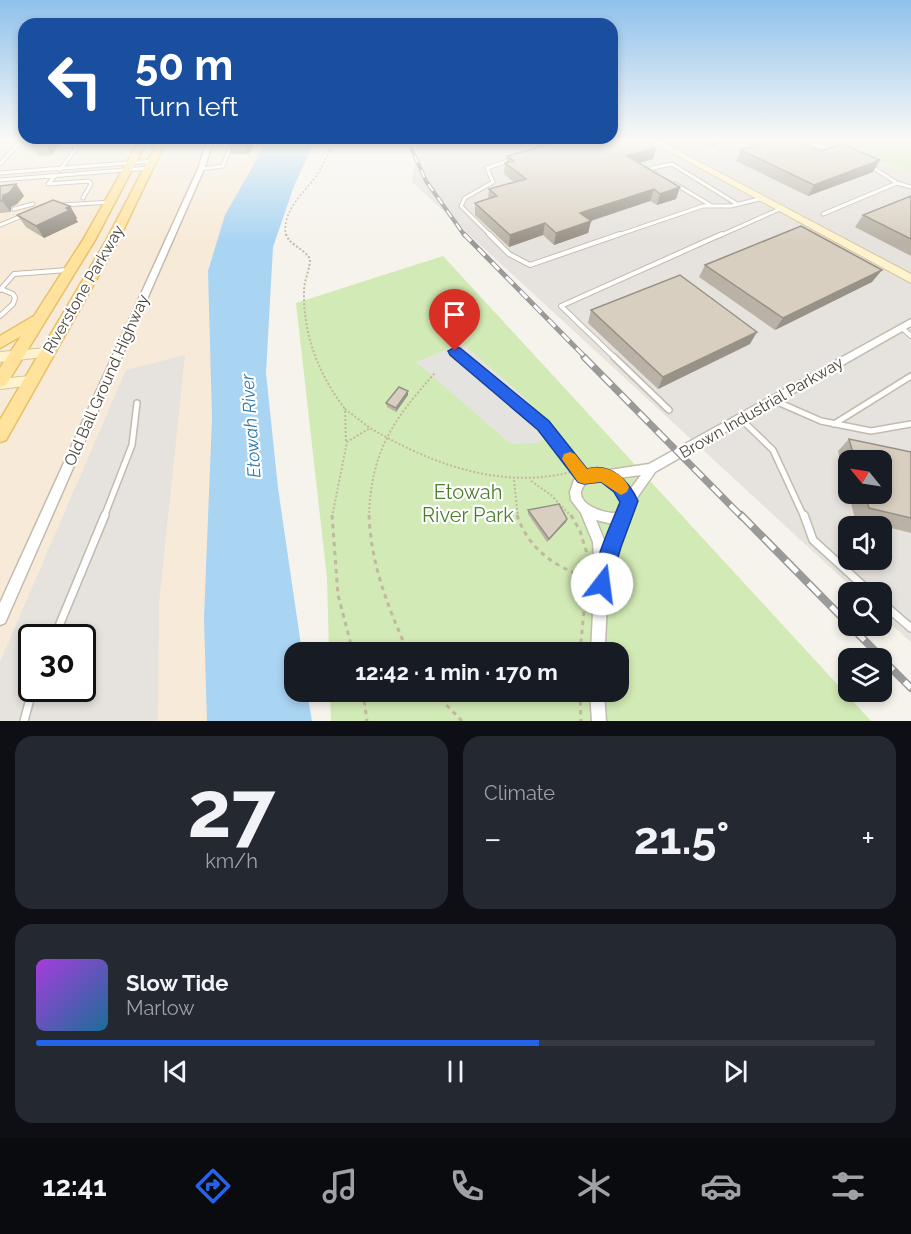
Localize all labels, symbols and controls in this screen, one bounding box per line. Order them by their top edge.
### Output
text: 50 m [135,41,233,90]
icon: left [36,42,114,120]
text: Turn left [135,91,238,122]
street label: Riverstone Parkway [39,221,128,357]
pin [429,289,480,351]
street label: Old Ball Ground Highway [60,291,153,469]
icon: arrive [438,298,471,331]
street label: Brown Industrial Parkway [676,353,847,462]
water label: Etowah River [236,372,265,479]
north arrow [838,450,892,504]
map controls [838,450,892,702]
park label: Etowah River Park [422,480,514,527]
button: sound [838,516,892,570]
position arrow [570,552,634,616]
button: search [838,582,892,636]
speed limit sign: 30 [18,624,96,702]
button: layers [838,648,892,702]
text: 12:42 · 1 min · 170 m [355,659,558,685]
text: 27 [188,764,275,855]
text: Climate [484,781,555,805]
text: 21.5° [634,812,729,865]
text: − [484,819,502,858]
text: + [861,819,875,858]
text: km/h [205,849,258,873]
text: Slow Tide [126,970,228,996]
text: Marlow [126,996,195,1020]
icon: previous [159,1055,192,1088]
icon: pause [439,1055,472,1088]
icon: next [719,1055,752,1088]
icon: directions [192,1165,234,1207]
icon: music [319,1165,361,1207]
icon: phone [446,1165,488,1207]
icon: climate [573,1165,615,1207]
icon: car [700,1165,742,1207]
icon: filters [827,1165,869,1207]
text: 12:41 [43,1171,107,1202]

